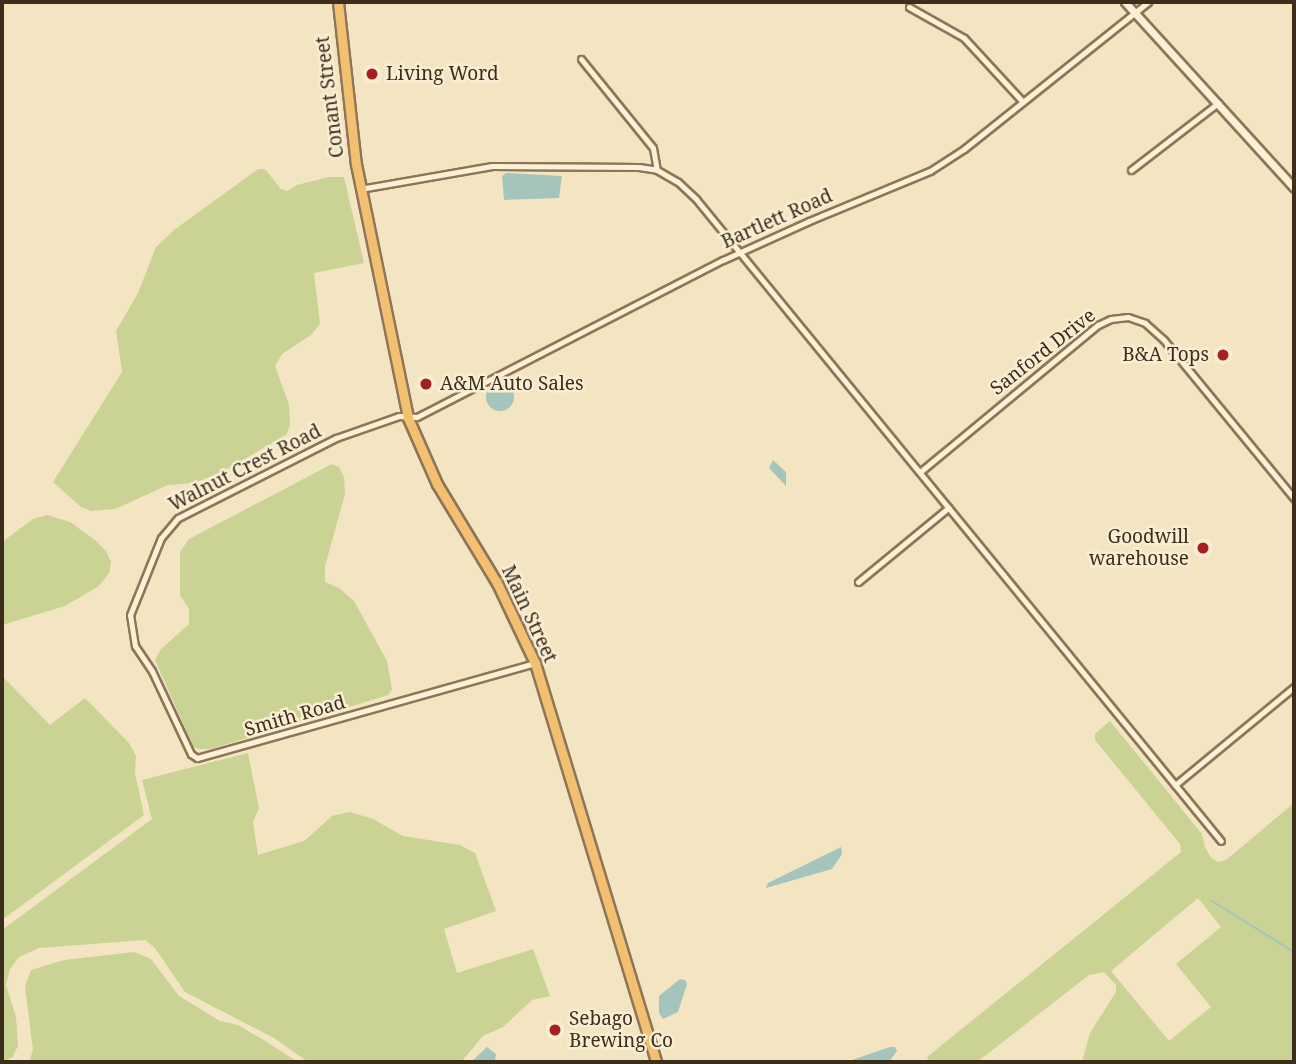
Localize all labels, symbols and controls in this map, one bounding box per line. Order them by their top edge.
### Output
street label: Conant Street [311,35,349,159]
place label: Living Word [386,63,499,85]
marker: Living Word [364,66,380,82]
street label: Bartlett Road [718,184,836,254]
street label: Sanford Drive [986,304,1100,400]
place label: B&A Tops [1122,344,1209,366]
marker: B&A Tops [1215,347,1231,363]
place label: A&M Auto Sales [440,373,584,395]
marker: A&M Auto Sales [418,376,434,392]
street label: Walnut Crest Road [165,420,325,516]
place label: Goodwill warehouse [1089,526,1189,570]
marker: Goodwill warehouse [1195,540,1211,556]
street label: Main Street [497,562,561,666]
street label: Smith Road [242,691,348,741]
place label: Sebago Brewing Co [569,1008,673,1052]
marker: Sebago Brewing Co [547,1022,563,1038]

